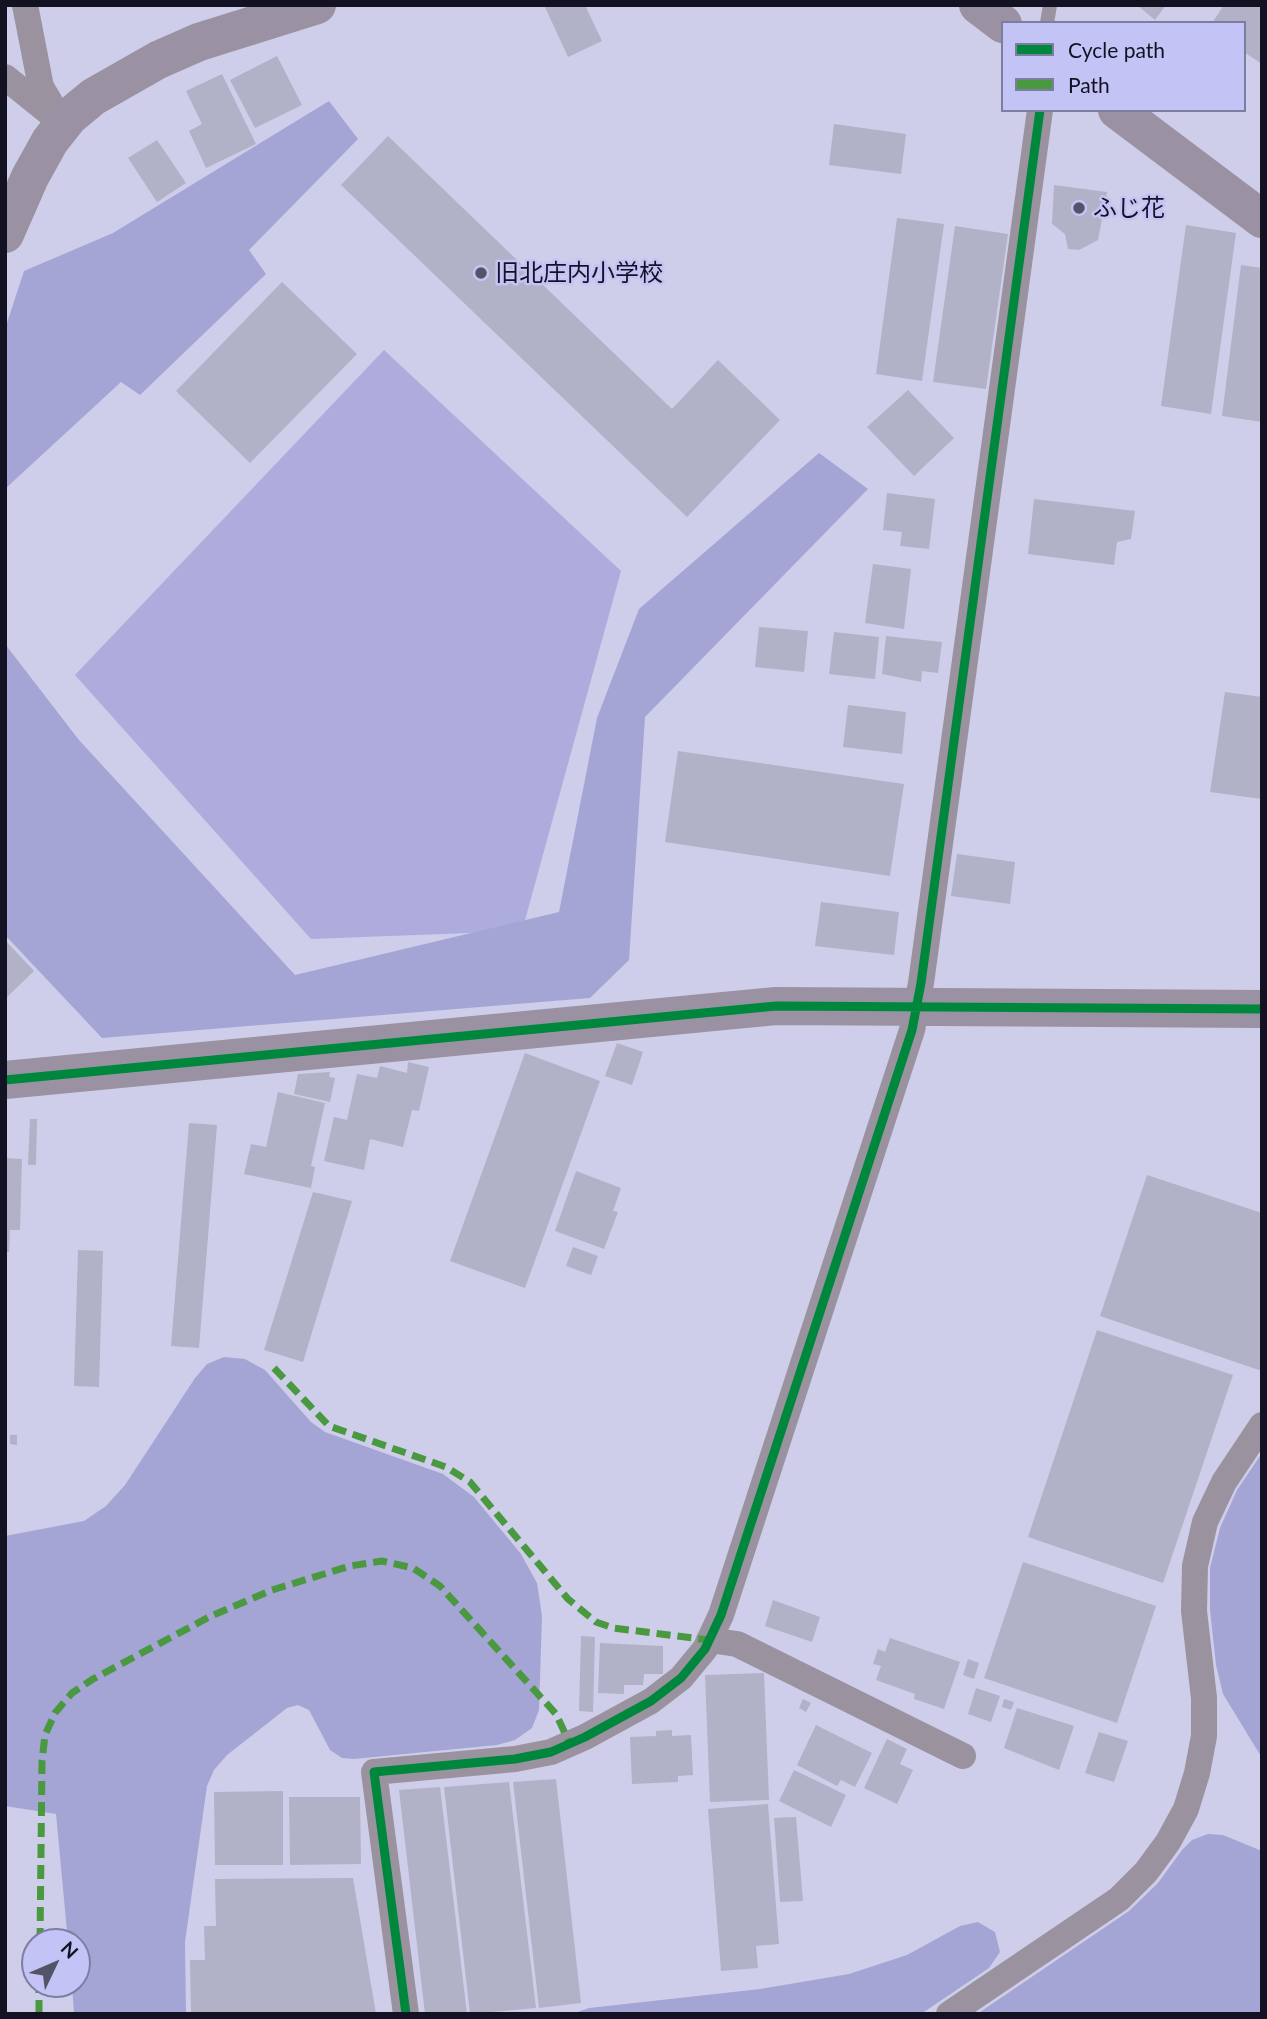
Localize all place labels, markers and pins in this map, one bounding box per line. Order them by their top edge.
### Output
place label: ふじ花 [1093,194,1165,222]
marker: ふじ花 [1071,200,1087,216]
place label: 旧北庄内小学校 [495,259,663,287]
marker: 旧北庄内小学校 [473,265,489,281]

